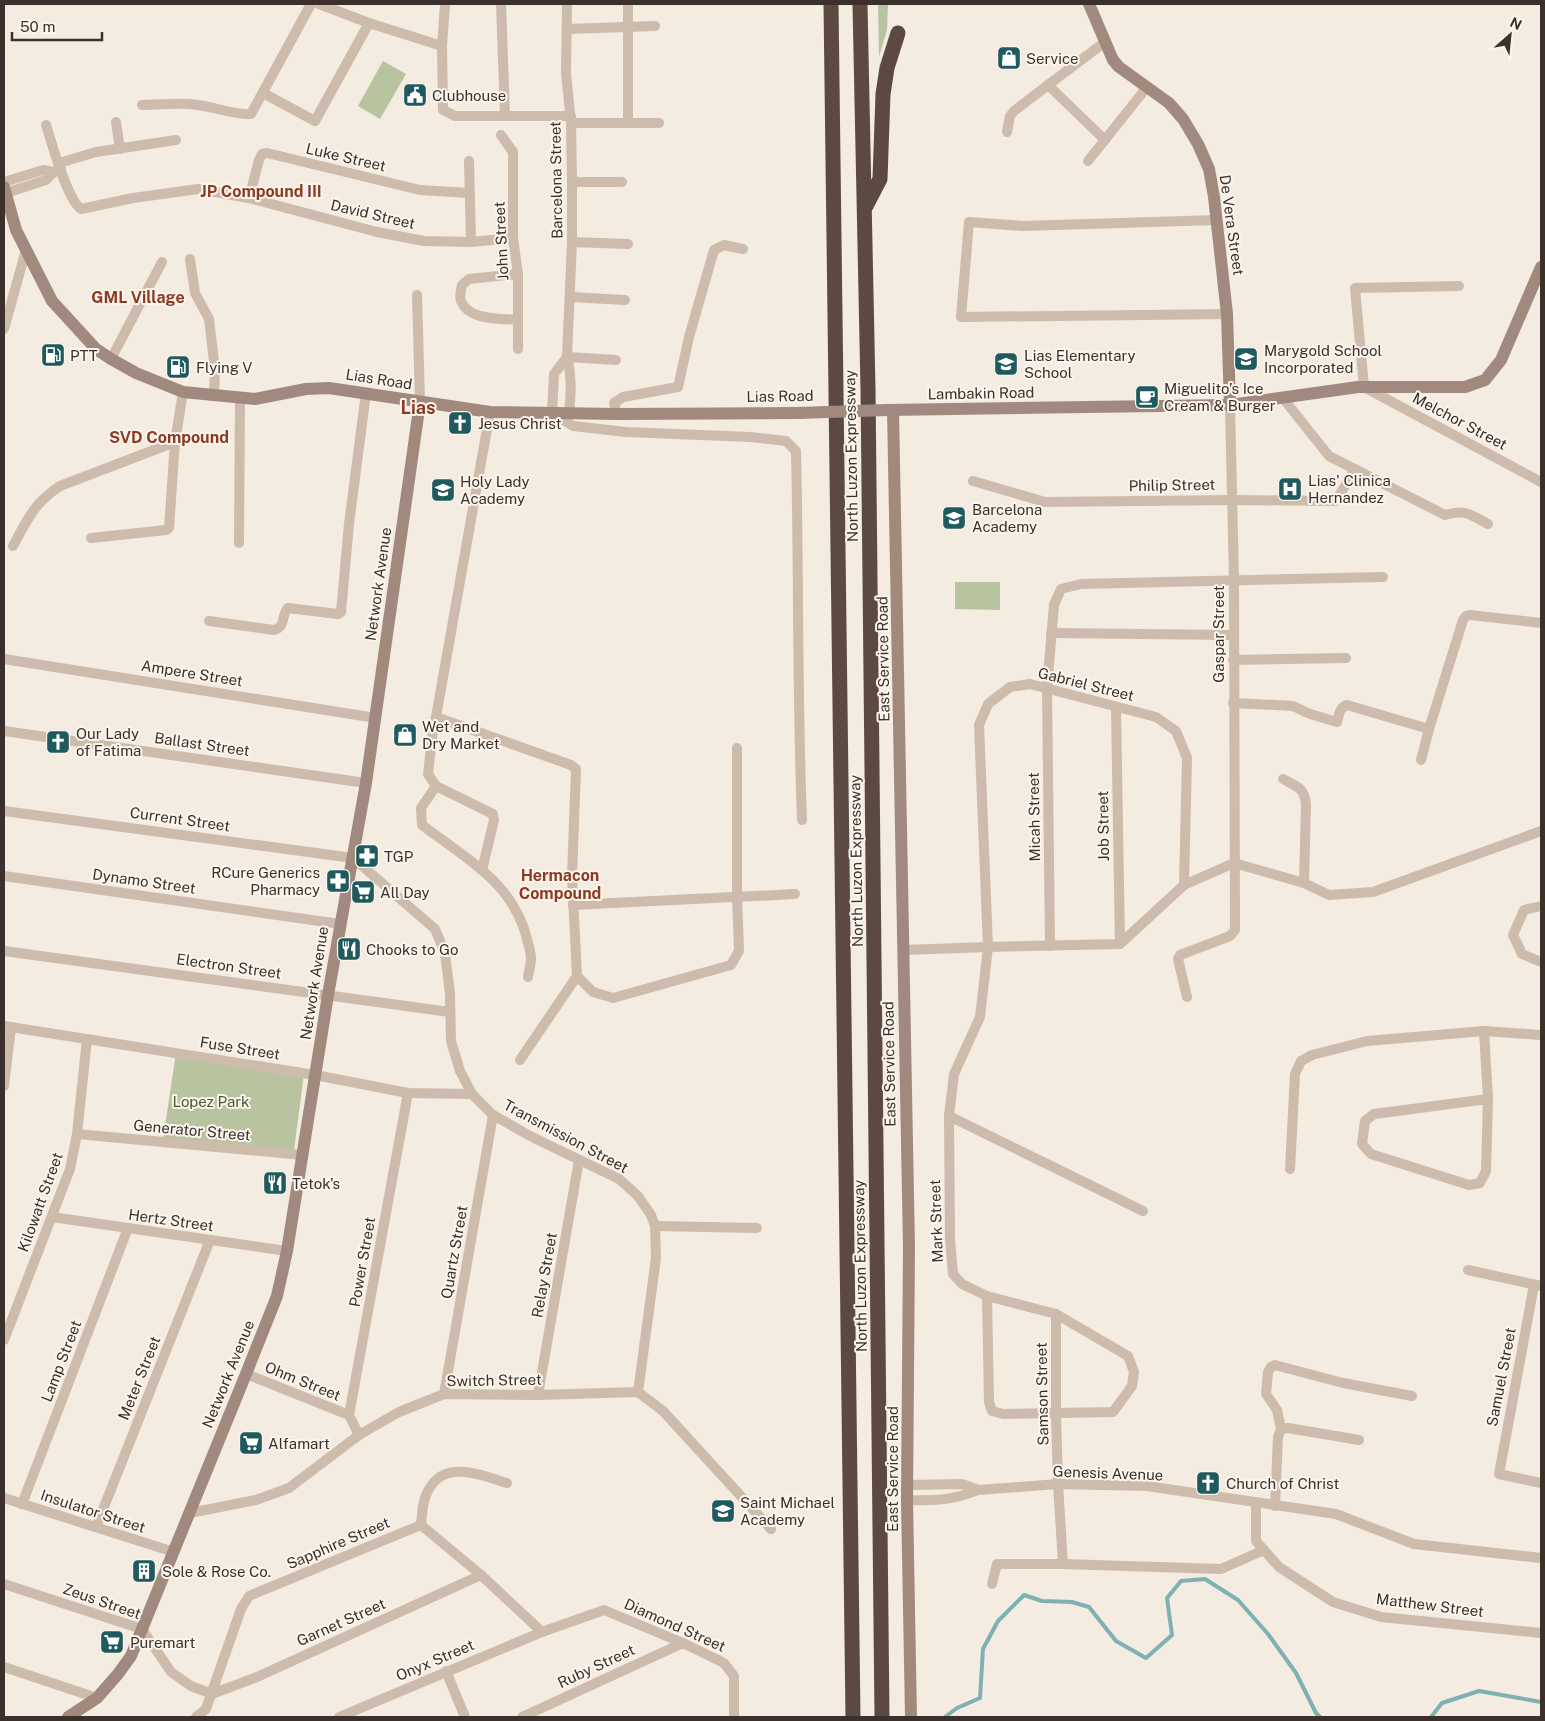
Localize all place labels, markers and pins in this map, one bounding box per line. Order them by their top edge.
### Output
shop icon: Service [996,45,1022,71]
place label: Service [1026,50,1079,67]
public building icon: Clubhouse [402,82,428,108]
place label: Clubhouse [432,87,506,104]
fuel station icon: PTT [40,342,66,368]
place label: Marygold School Incorporated [1264,342,1382,376]
school or university icon: Marygold School Incorporated [1233,346,1259,372]
place label: PTT [70,347,98,364]
place label: Lias Elementary School [1024,347,1136,381]
school or university icon: Lias Elementary School [993,351,1019,377]
fuel station icon: Flying V [165,354,191,380]
place label: Flying V [196,359,252,376]
place label: Miguelito’s Ice Cream & Burger [1164,380,1276,414]
cafe icon: Miguelito’s Ice Cream & Burger [1134,384,1160,410]
church icon: Jesus Christ [447,410,473,436]
place label: Jesus Christ [478,415,562,432]
place label: Lias' Clinica Hernandez [1308,472,1391,506]
place label: Holy Lady Academy [460,473,529,507]
hospital icon: Lias' Clinica Hernandez [1277,476,1303,502]
school or university icon: Holy Lady Academy [430,477,456,503]
place label: Barcelona Academy [972,501,1042,535]
school or university icon: Barcelona Academy [941,505,967,531]
place label: Wet and Dry Market [422,718,500,752]
shop icon: Wet and Dry Market [392,722,418,748]
place label: Our Lady of Fatima [76,725,141,759]
church icon: Our Lady of Fatima [45,729,71,755]
pharmacy icon: TGP [354,843,380,869]
place label: TGP [384,848,414,865]
place label: RCure Generics Pharmacy [211,864,320,898]
pharmacy icon: RCure Generics Pharmacy [325,868,351,894]
supermarket icon: All Day [350,879,376,905]
place label: All Day [380,884,430,901]
restaurant icon: Chooks to Go [336,936,362,962]
place label: Chooks to Go [366,941,459,958]
restaurant icon: Tetok's [262,1170,288,1196]
place label: Tetok's [292,1175,340,1192]
supermarket icon: Alfamart [238,1430,264,1456]
place label: Alfamart [268,1435,330,1452]
church icon: Church of Christ [1195,1470,1221,1496]
place label: Church of Christ [1226,1475,1339,1492]
place label: Saint Michael Academy [740,1494,835,1528]
school or university icon: Saint Michael Academy [710,1498,736,1524]
building icon: Sole & Rose Co. [131,1558,157,1584]
place label: Sole & Rose Co. [162,1563,271,1580]
supermarket icon: Puremart [99,1629,125,1655]
place label: Puremart [130,1634,195,1651]

